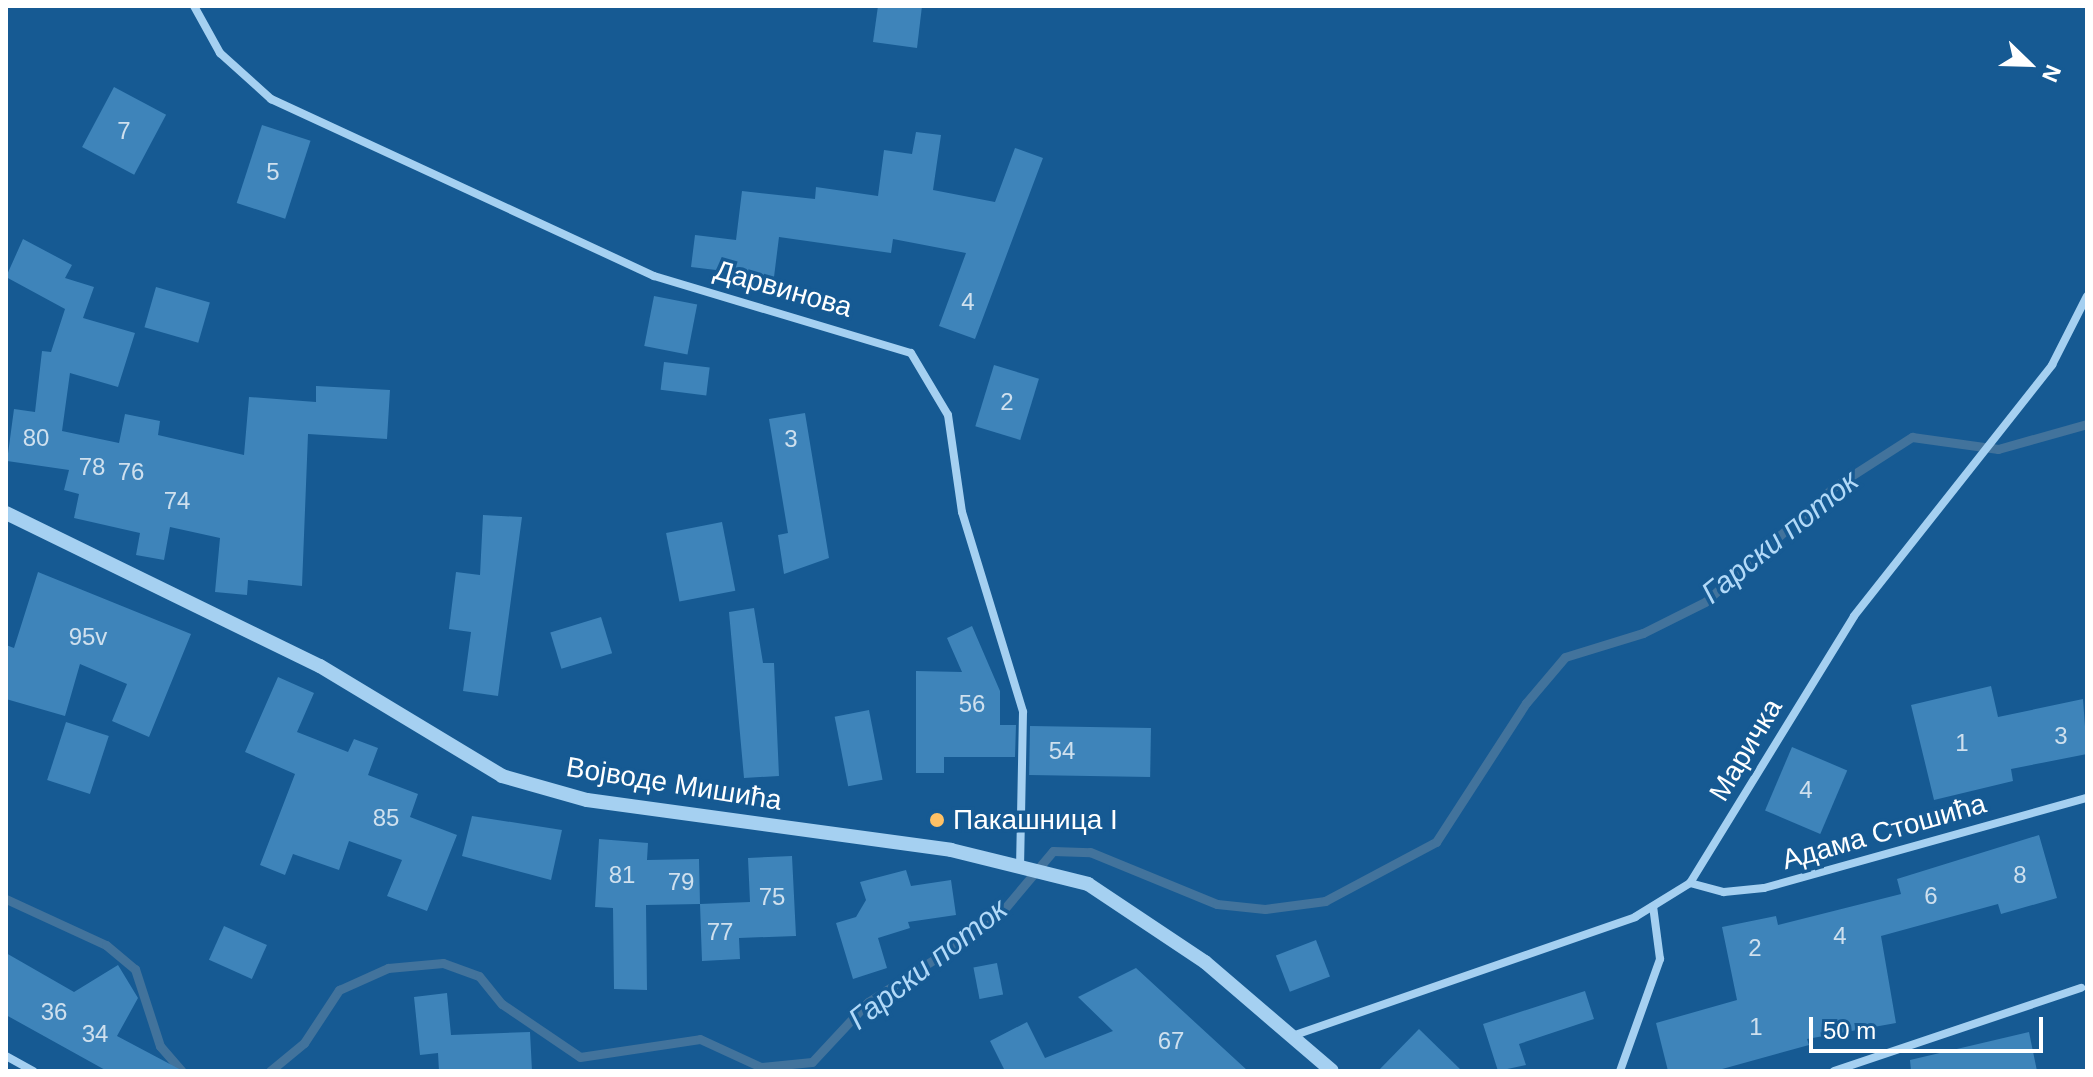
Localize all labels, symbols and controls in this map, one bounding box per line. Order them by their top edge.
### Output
north arrow [1989,24,2069,104]
text: N [2037,61,2066,86]
house number: 7 [117,117,131,145]
house number: 5 [266,158,280,186]
street label: Дарвинова [710,253,856,325]
house number: 4 [961,288,975,316]
house number: 2 [1000,388,1014,416]
house number: 80 [23,424,49,452]
house number: 3 [784,425,798,453]
house number: 78 [79,453,105,481]
house number: 76 [118,458,144,486]
water label: Гарски поток [1694,463,1866,611]
house number: 74 [164,487,190,515]
house number: 95v [69,623,107,651]
house number: 56 [959,690,985,718]
street label: Маричка [1702,693,1790,807]
house number: 3 [2054,722,2068,750]
house number: 1 [1955,729,1969,757]
house number: 54 [1049,737,1075,765]
street label: Војводе Мишића [564,750,784,818]
house number: 4 [1799,776,1813,804]
street label: Адама Стошића [1778,787,1990,877]
place label: Пакашница I [953,803,1118,837]
house number: 85 [373,804,399,832]
marker: Пакашница I [928,811,946,829]
house number: 81 [609,861,635,889]
house number: 8 [2013,861,2027,889]
house number: 79 [668,868,694,896]
house number: 6 [1924,882,1938,910]
house number: 75 [759,883,785,911]
water label: Гарски поток [841,891,1015,1037]
house number: 77 [707,918,733,946]
house number: 4 [1833,922,1847,950]
house number: 2 [1748,934,1762,962]
house number: 36 [41,998,67,1026]
scale bar [1813,1001,2047,1051]
house number: 1 [1749,1013,1763,1041]
text: 50 m [1823,1017,1876,1044]
house number: 34 [82,1020,108,1048]
house number: 67 [1158,1027,1184,1055]

